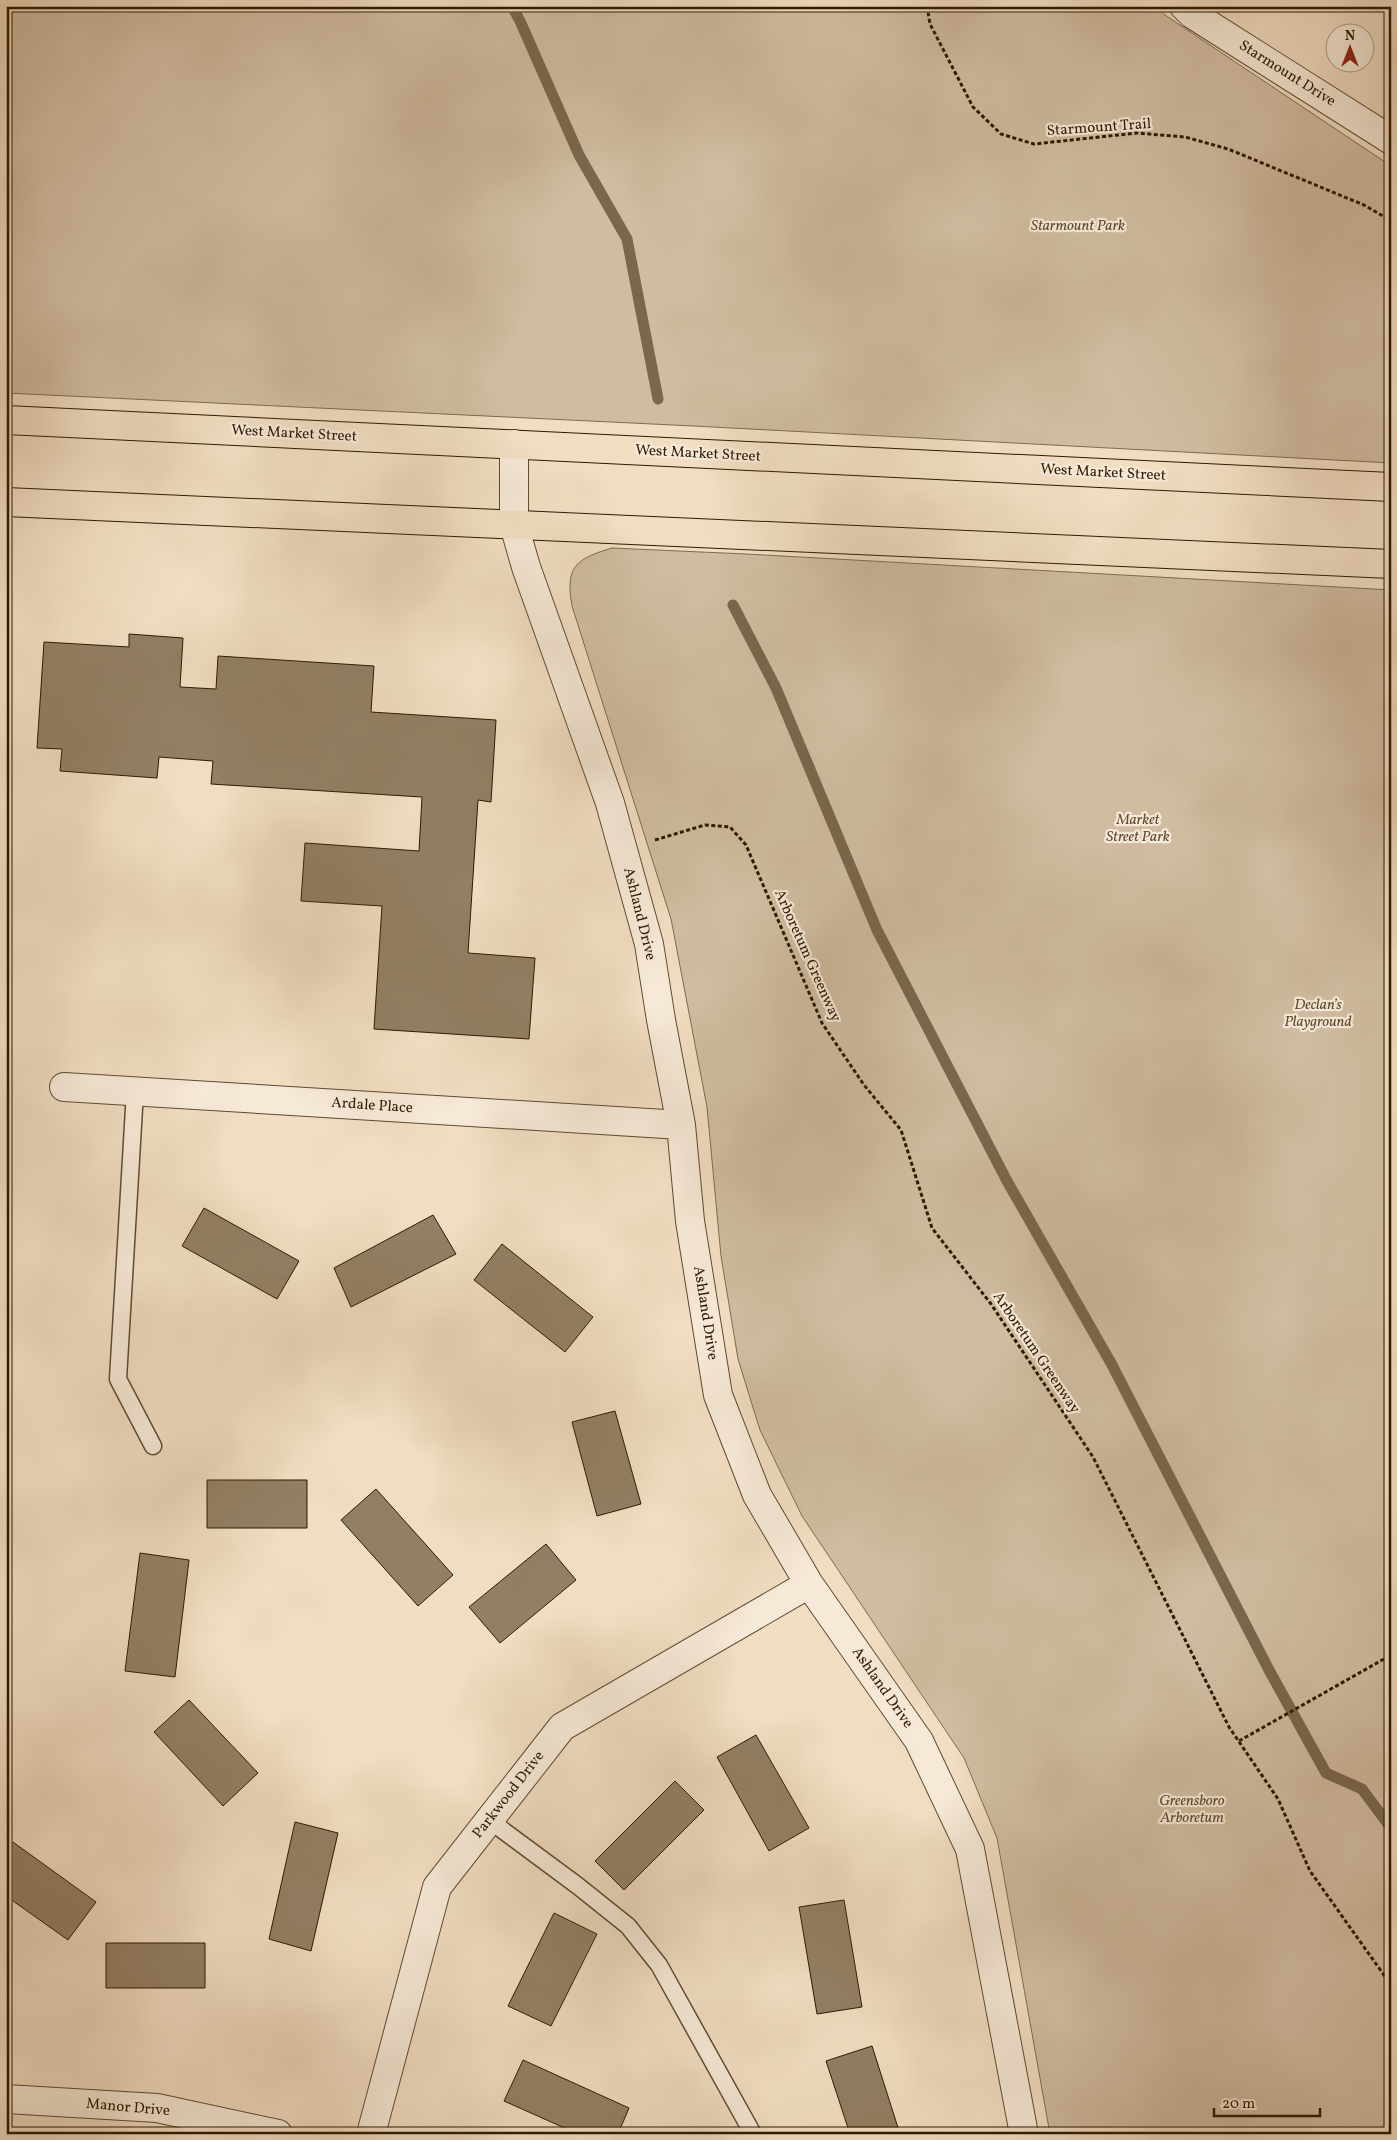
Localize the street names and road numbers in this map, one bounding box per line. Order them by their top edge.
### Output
street label: Starmount Drive [1234,36,1340,112]
street label: Starmount Trail [1046,114,1152,142]
street label: West Market Street [231,420,357,448]
street label: West Market Street [635,440,761,468]
street label: West Market Street [1040,459,1166,487]
street label: Ashland Drive [617,865,661,963]
street label: Arboretum Greenway [768,886,846,1026]
street label: Ardale Place [330,1093,414,1119]
street label: Ashland Drive [687,1264,723,1362]
street label: Arboretum Greenway [987,1288,1085,1418]
street label: Ashland Drive [846,1643,918,1733]
street label: Parkwood Drive [468,1747,550,1843]
street label: Manor Drive [85,2094,171,2122]

